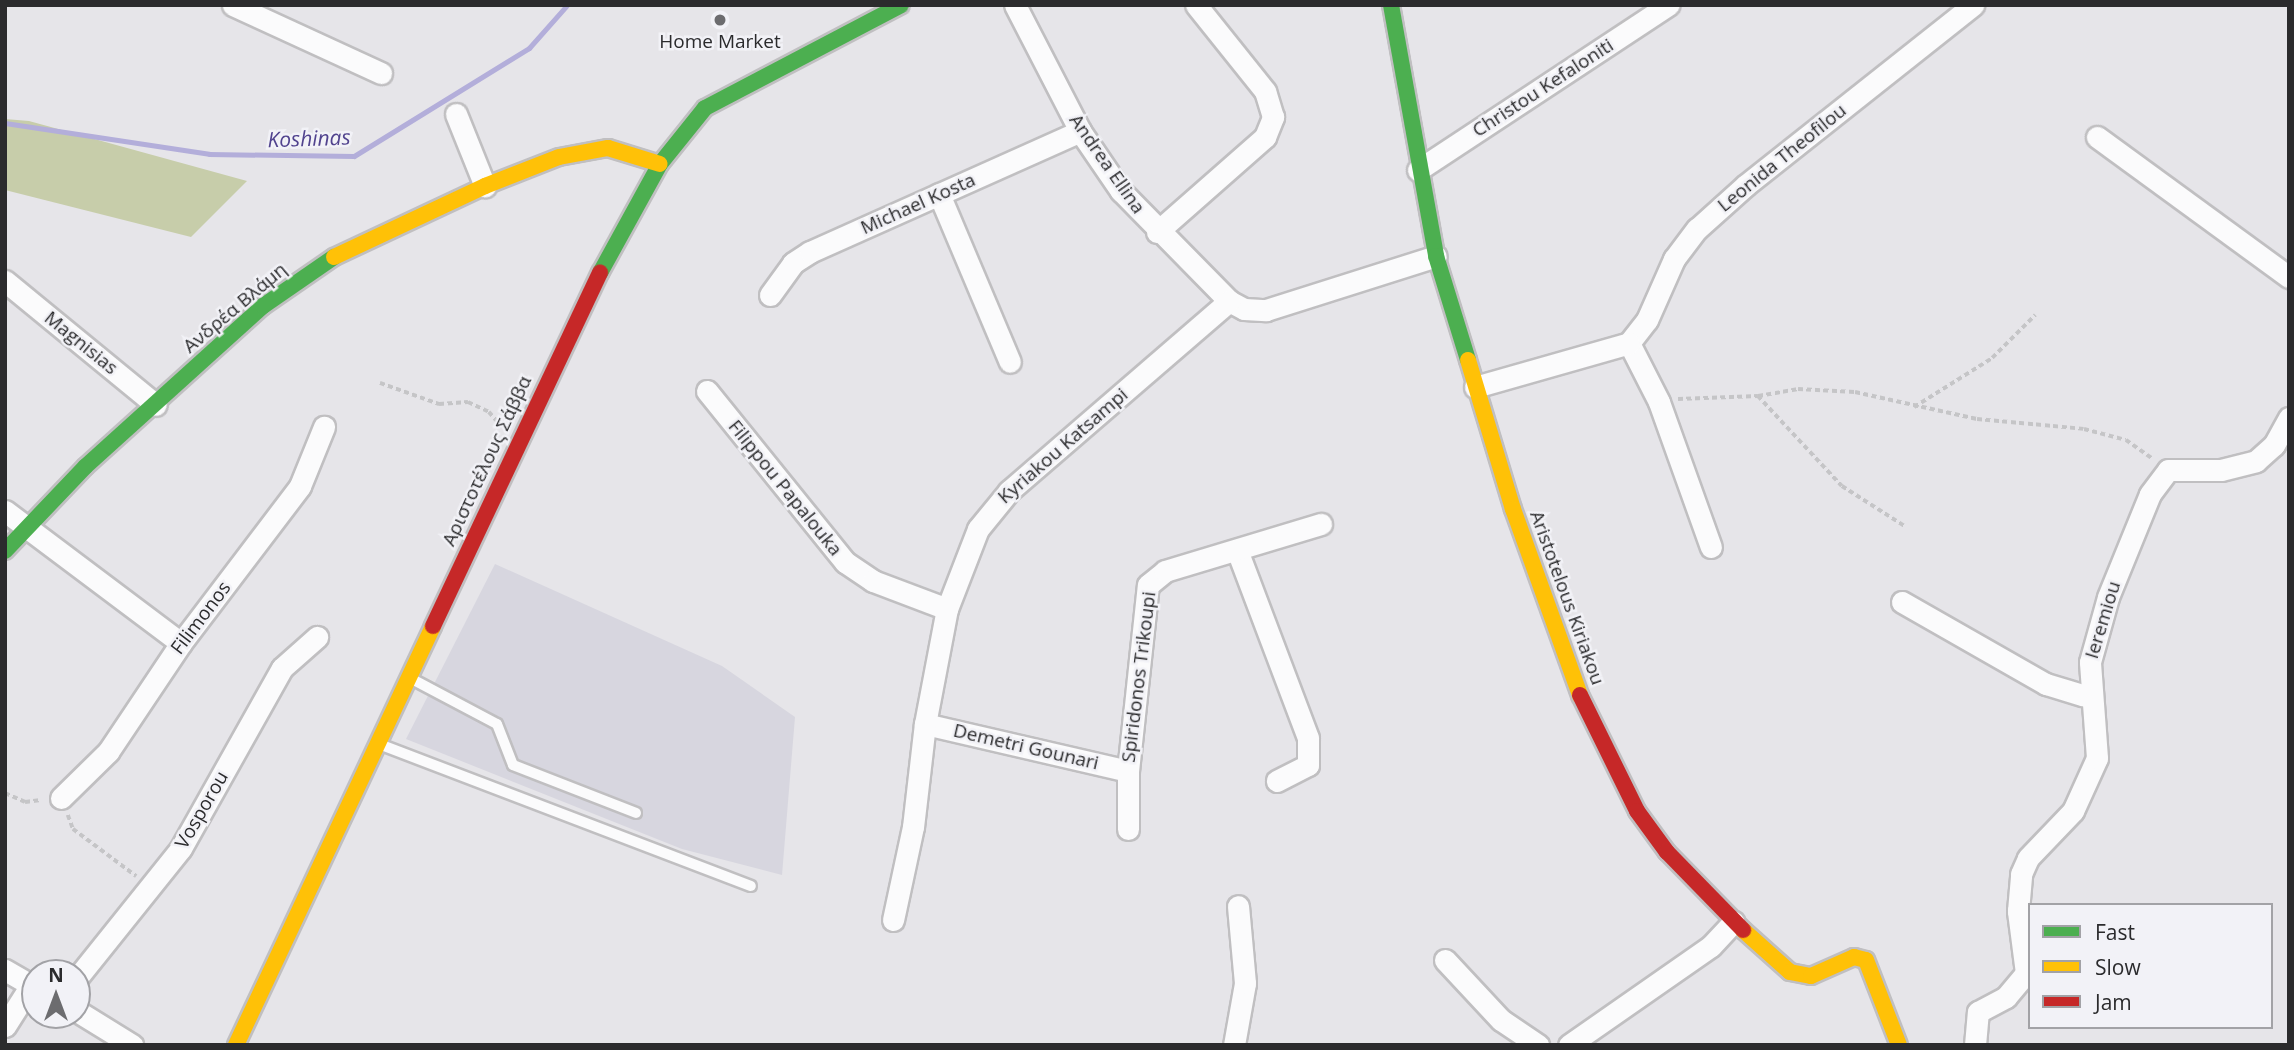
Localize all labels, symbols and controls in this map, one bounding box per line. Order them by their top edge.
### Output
marker: Home Market [712,12,728,28]
place label: Home Market [659,31,781,53]
street label: Christou Kefaloniti [1468,34,1618,142]
street label: Leonida Theofilou [1713,99,1851,217]
street label: Andrea Ellina [1064,110,1150,218]
water label: Koshinas [267,124,351,152]
street label: Michael Kosta [857,169,979,239]
street label: Ανδρέα Βλάμη [179,258,291,358]
street label: Magnisias [40,306,122,380]
street label: Αριστοτέλους Σάββα [438,372,536,550]
street label: Kyriakou Katsampi [993,383,1133,509]
street label: Filippou Papalouka [723,416,847,560]
street label: Aristotelous Kiriakou [1525,508,1609,688]
street label: Filimonos [166,577,236,659]
street label: Ieremiou [2080,578,2126,662]
street label: Spiridonos Trikoupi [1117,590,1161,764]
street label: Demetri Gounari [951,719,1101,775]
street label: Vosporou [171,767,233,853]
legend [2028,903,2273,1029]
text: Fast [2095,918,2135,946]
text: Slow [2095,953,2141,981]
north arrow [21,959,91,1029]
text: N [48,962,64,988]
text: Jam [2095,988,2132,1016]

